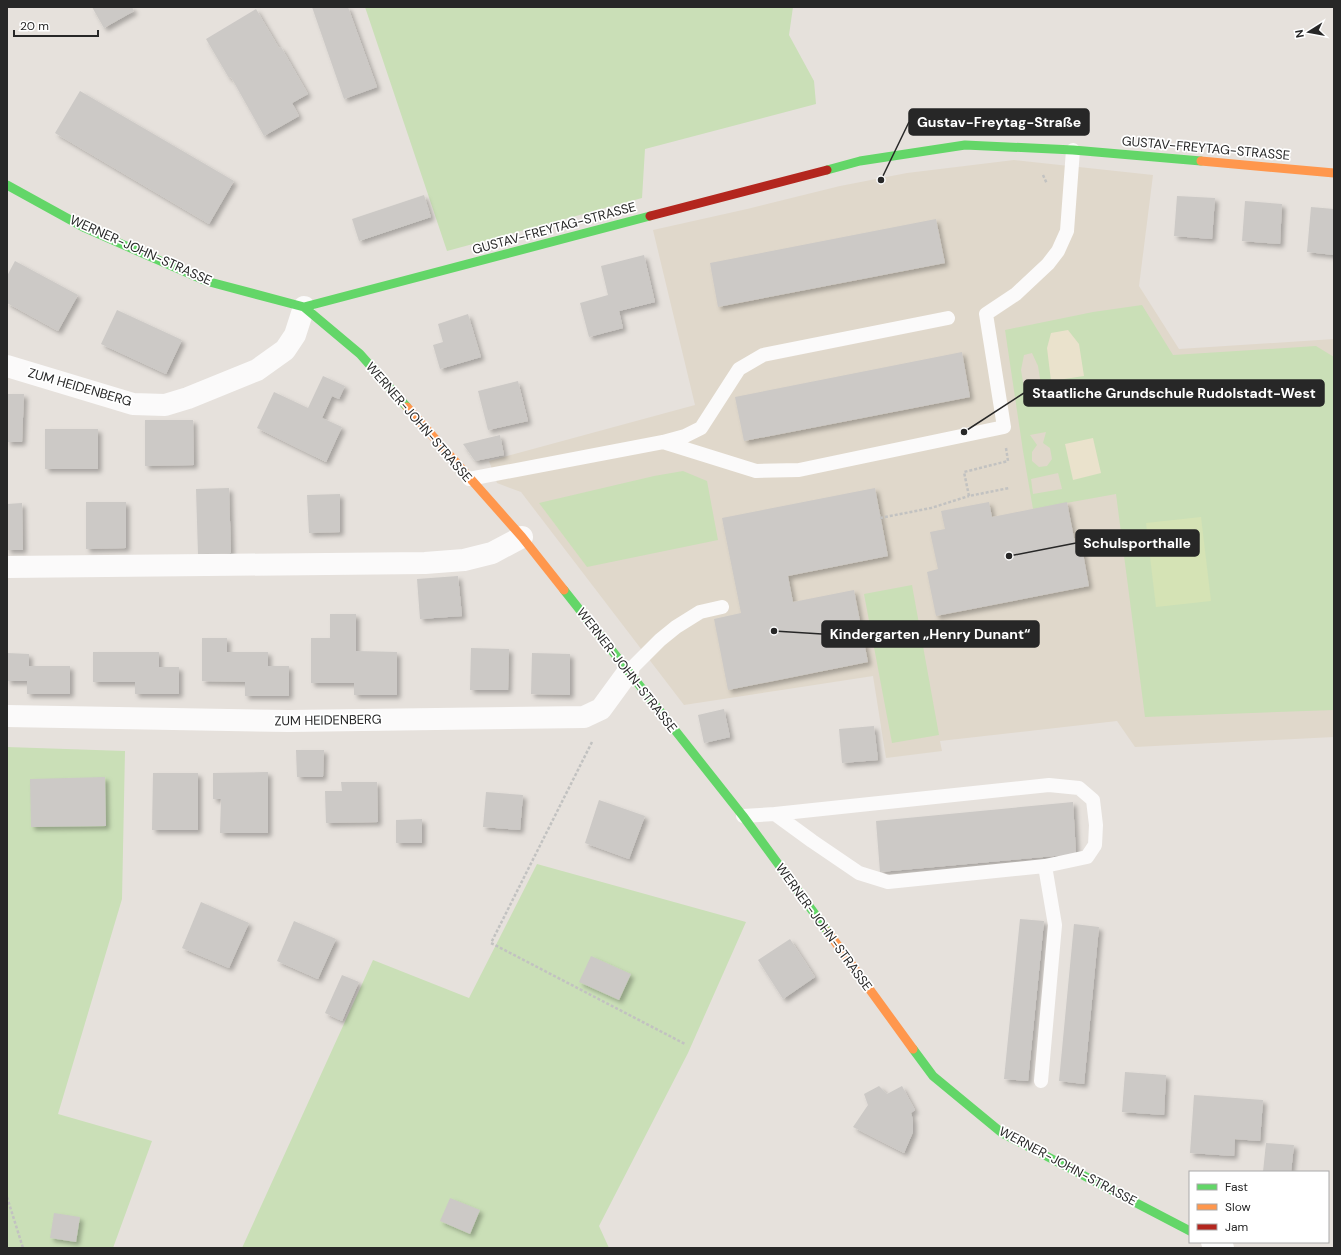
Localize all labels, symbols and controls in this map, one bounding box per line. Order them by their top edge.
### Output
scale bar [14,12,98,38]
north arrow [1289,12,1329,52]
text: 20 m [20,18,49,34]
text: N [1292,29,1307,39]
callout: Gustav-Freytag-Straße [909,109,1089,135]
text: Gustav-Freytag-Straße [917,113,1081,131]
street label: GUSTAV-FREYTAG-STRASSE [1121,132,1291,164]
street label: GUSTAV-FREYTAG-STRASSE [470,198,638,258]
street label: WERNER-JOHN-STRASSE [67,211,215,289]
street label: WERNER-JOHN-STRASSE [362,358,476,486]
street label: ZUM HEIDENBERG [26,364,134,410]
callout: Staatliche Grundschule Rudolstadt-West [1024,380,1324,406]
text: Staatliche Grundschule Rudolstadt-West [1032,384,1316,402]
callout: Schulsporthalle [1076,530,1199,556]
text: Schulsporthalle [1083,534,1191,552]
street label: WERNER-JOHN-STRASSE [573,604,681,736]
callout: Kindergarten „Henry Dunant“ [822,621,1039,647]
text: Kindergarten „Henry Dunant“ [830,625,1030,643]
street label: ZUM HEIDENBERG [274,711,382,729]
street label: WERNER-JOHN-STRASSE [772,860,876,994]
street label: WERNER-JOHN-STRASSE [996,1122,1140,1210]
legend [1189,1171,1329,1243]
text: Fast [1225,1179,1248,1195]
text: Slow [1225,1199,1251,1215]
text: Jam [1225,1219,1248,1235]

